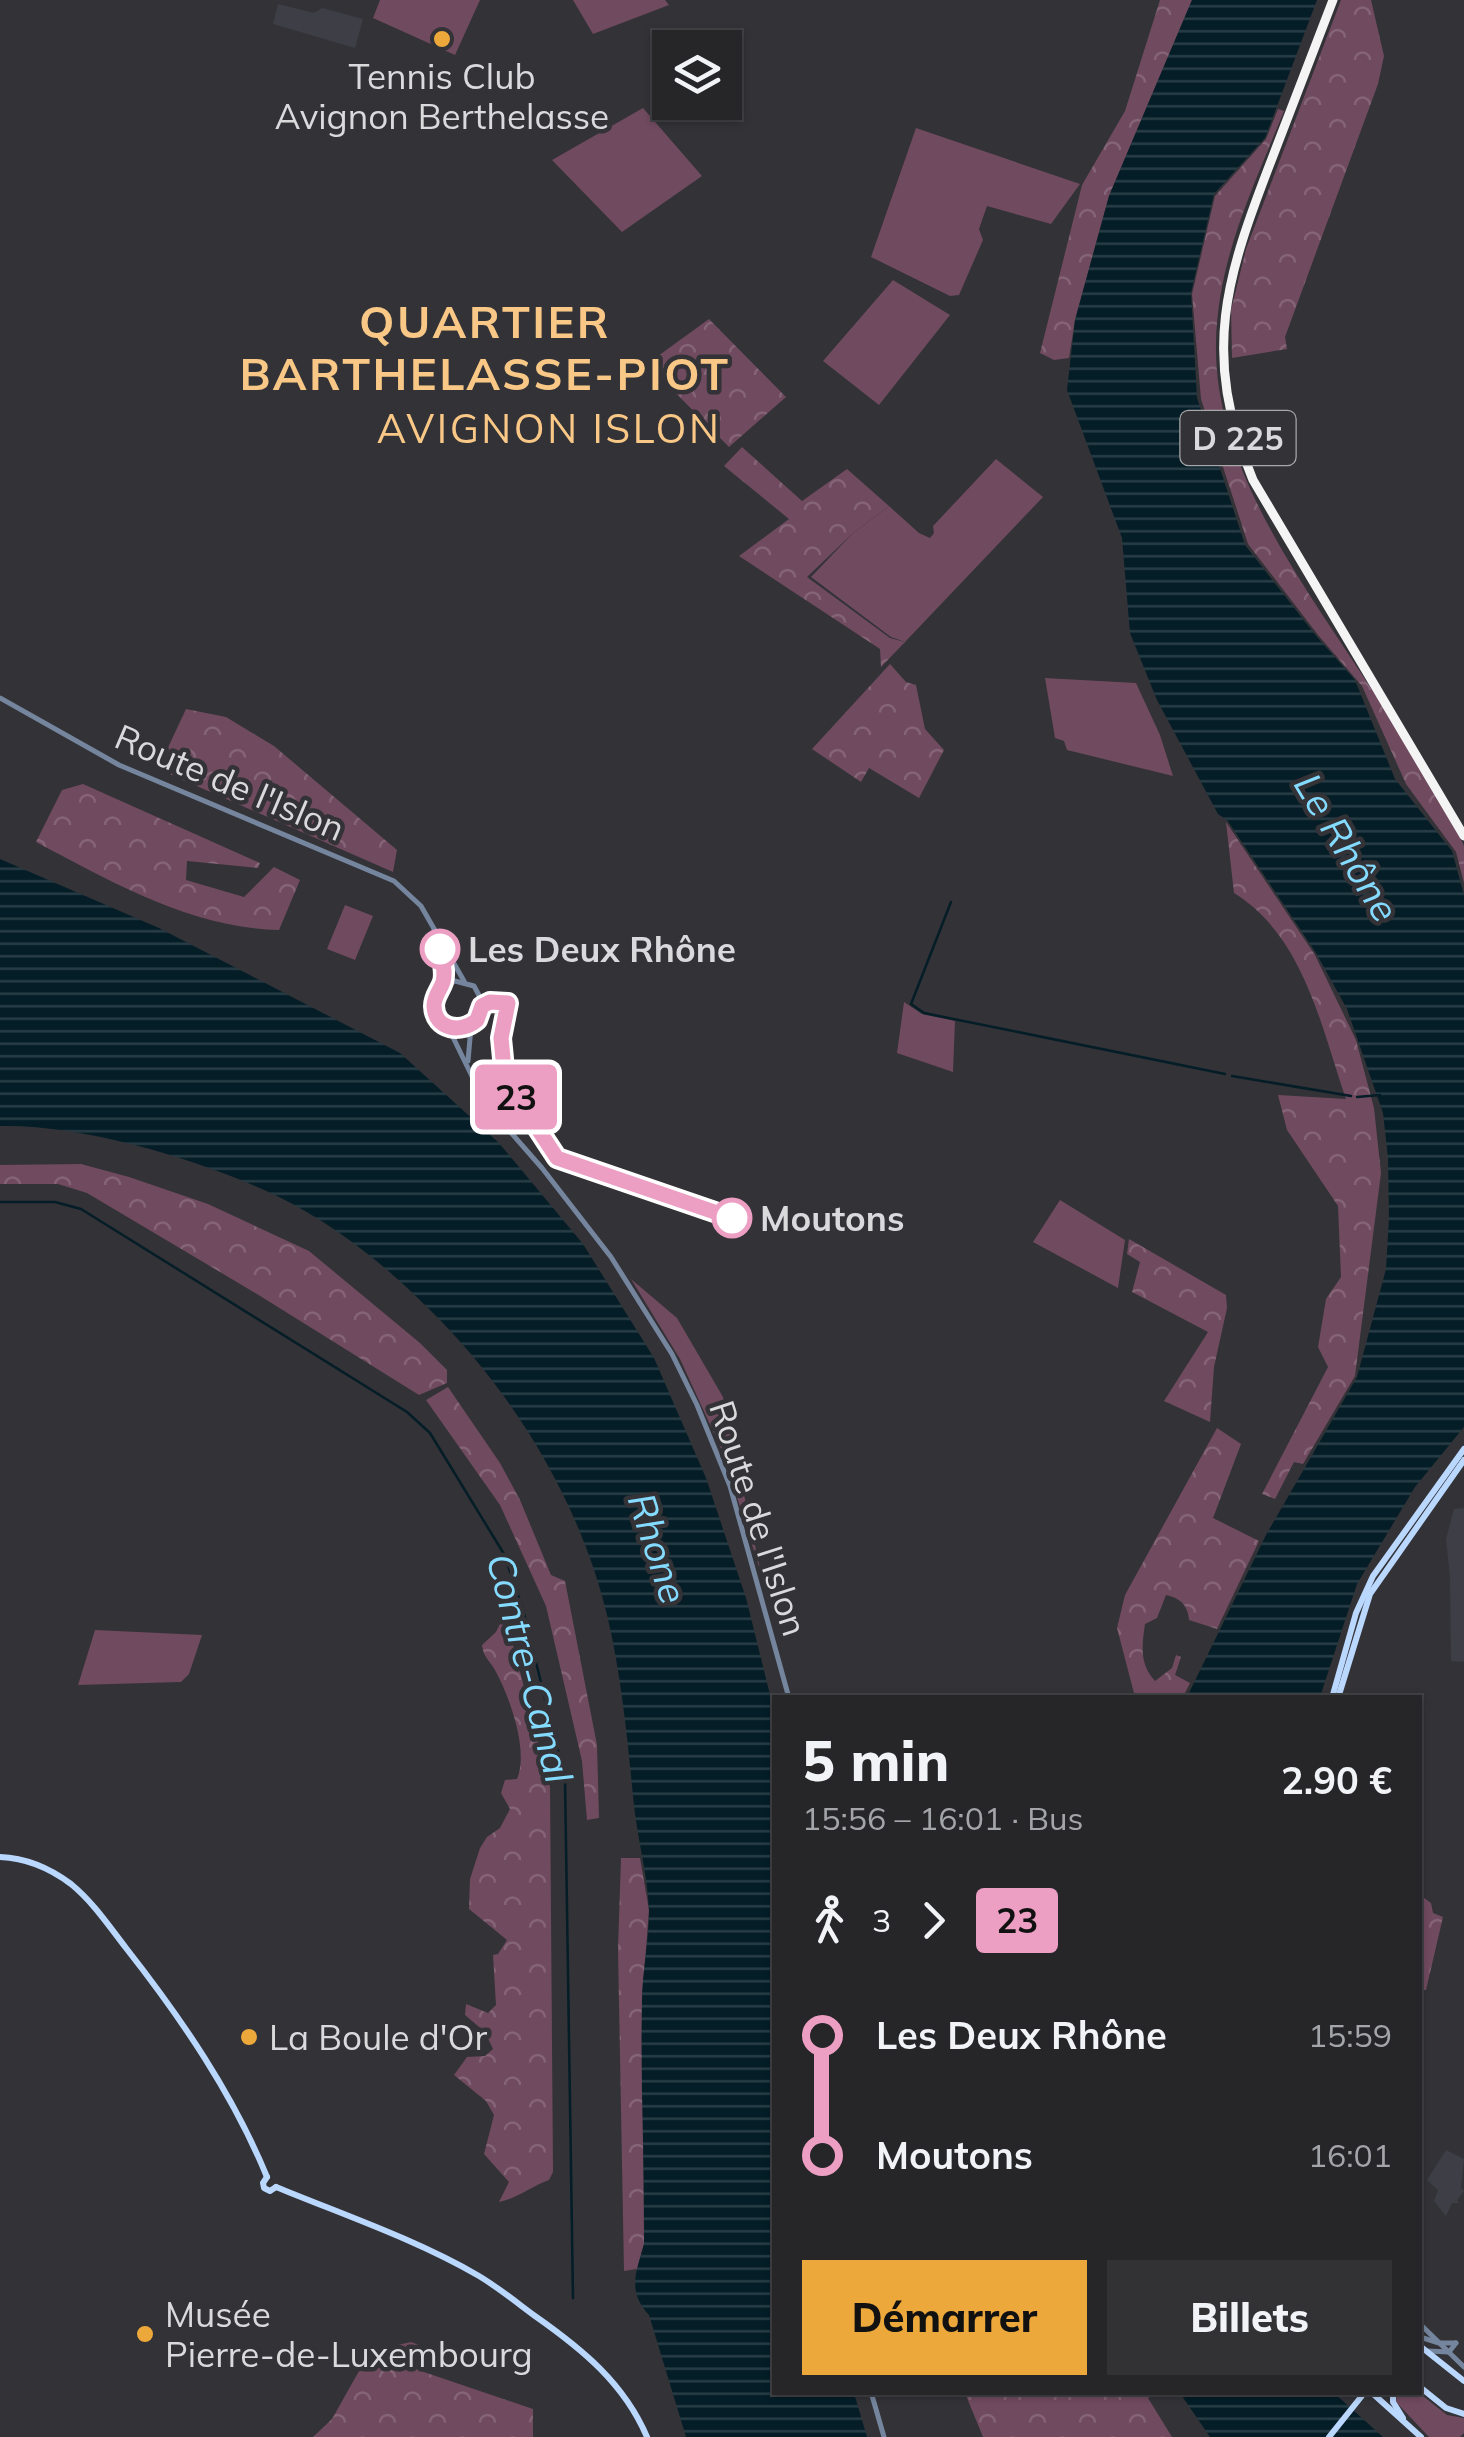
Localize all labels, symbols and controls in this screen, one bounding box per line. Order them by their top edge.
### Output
marker: Tennis Club Avignon Berthelasse [431,28,453,50]
map controls [652,30,742,120]
button: layers [652,30,742,120]
place label: Tennis Club Avignon Berthelasse [275,54,609,138]
district label: QUARTIER BARTHELASSE-PIOT [239,293,731,401]
district label: AVIGNON ISLON [377,403,721,453]
road number: D 225 [1180,411,1296,465]
street label: Route de l'Islon [109,714,351,850]
water label: Le Rhône [1284,764,1410,930]
place label: Les Deux Rhône [468,927,736,971]
marker: Les Deux Rhône [421,930,459,968]
line badge: 23 [471,1064,561,1130]
text: 23 [495,1075,537,1119]
place label: Moutons [760,1196,904,1240]
marker: Moutons [713,1199,751,1237]
street label: Route de l'Islon [700,1395,818,1641]
water label: Rhone [618,1487,698,1609]
water label: Contre-Canal [476,1548,584,1788]
text: 5 min [802,1726,949,1795]
text: 2.90 € [1281,1756,1392,1804]
text: 15:56 – 16:01 · Bus [802,1798,1083,1838]
icon: walk [802,1893,857,1948]
icon: forward [906,1893,961,1948]
text: 23 [996,1898,1038,1942]
text: 3 [872,1900,891,1940]
text: Les Deux Rhône [876,2011,1167,2059]
place label: La Boule d'Or [269,2015,487,2059]
text: 15:59 [1308,2015,1392,2055]
marker: La Boule d'Or [238,2026,260,2048]
text: Moutons [876,2131,1033,2179]
text: 16:01 [1308,2135,1392,2175]
button: Démarrer [802,2260,1087,2375]
button: Billets [1107,2260,1392,2375]
place label: Musée Pierre-de-Luxembourg [165,2292,533,2376]
marker: Musée Pierre-de-Luxembourg [134,2323,156,2345]

